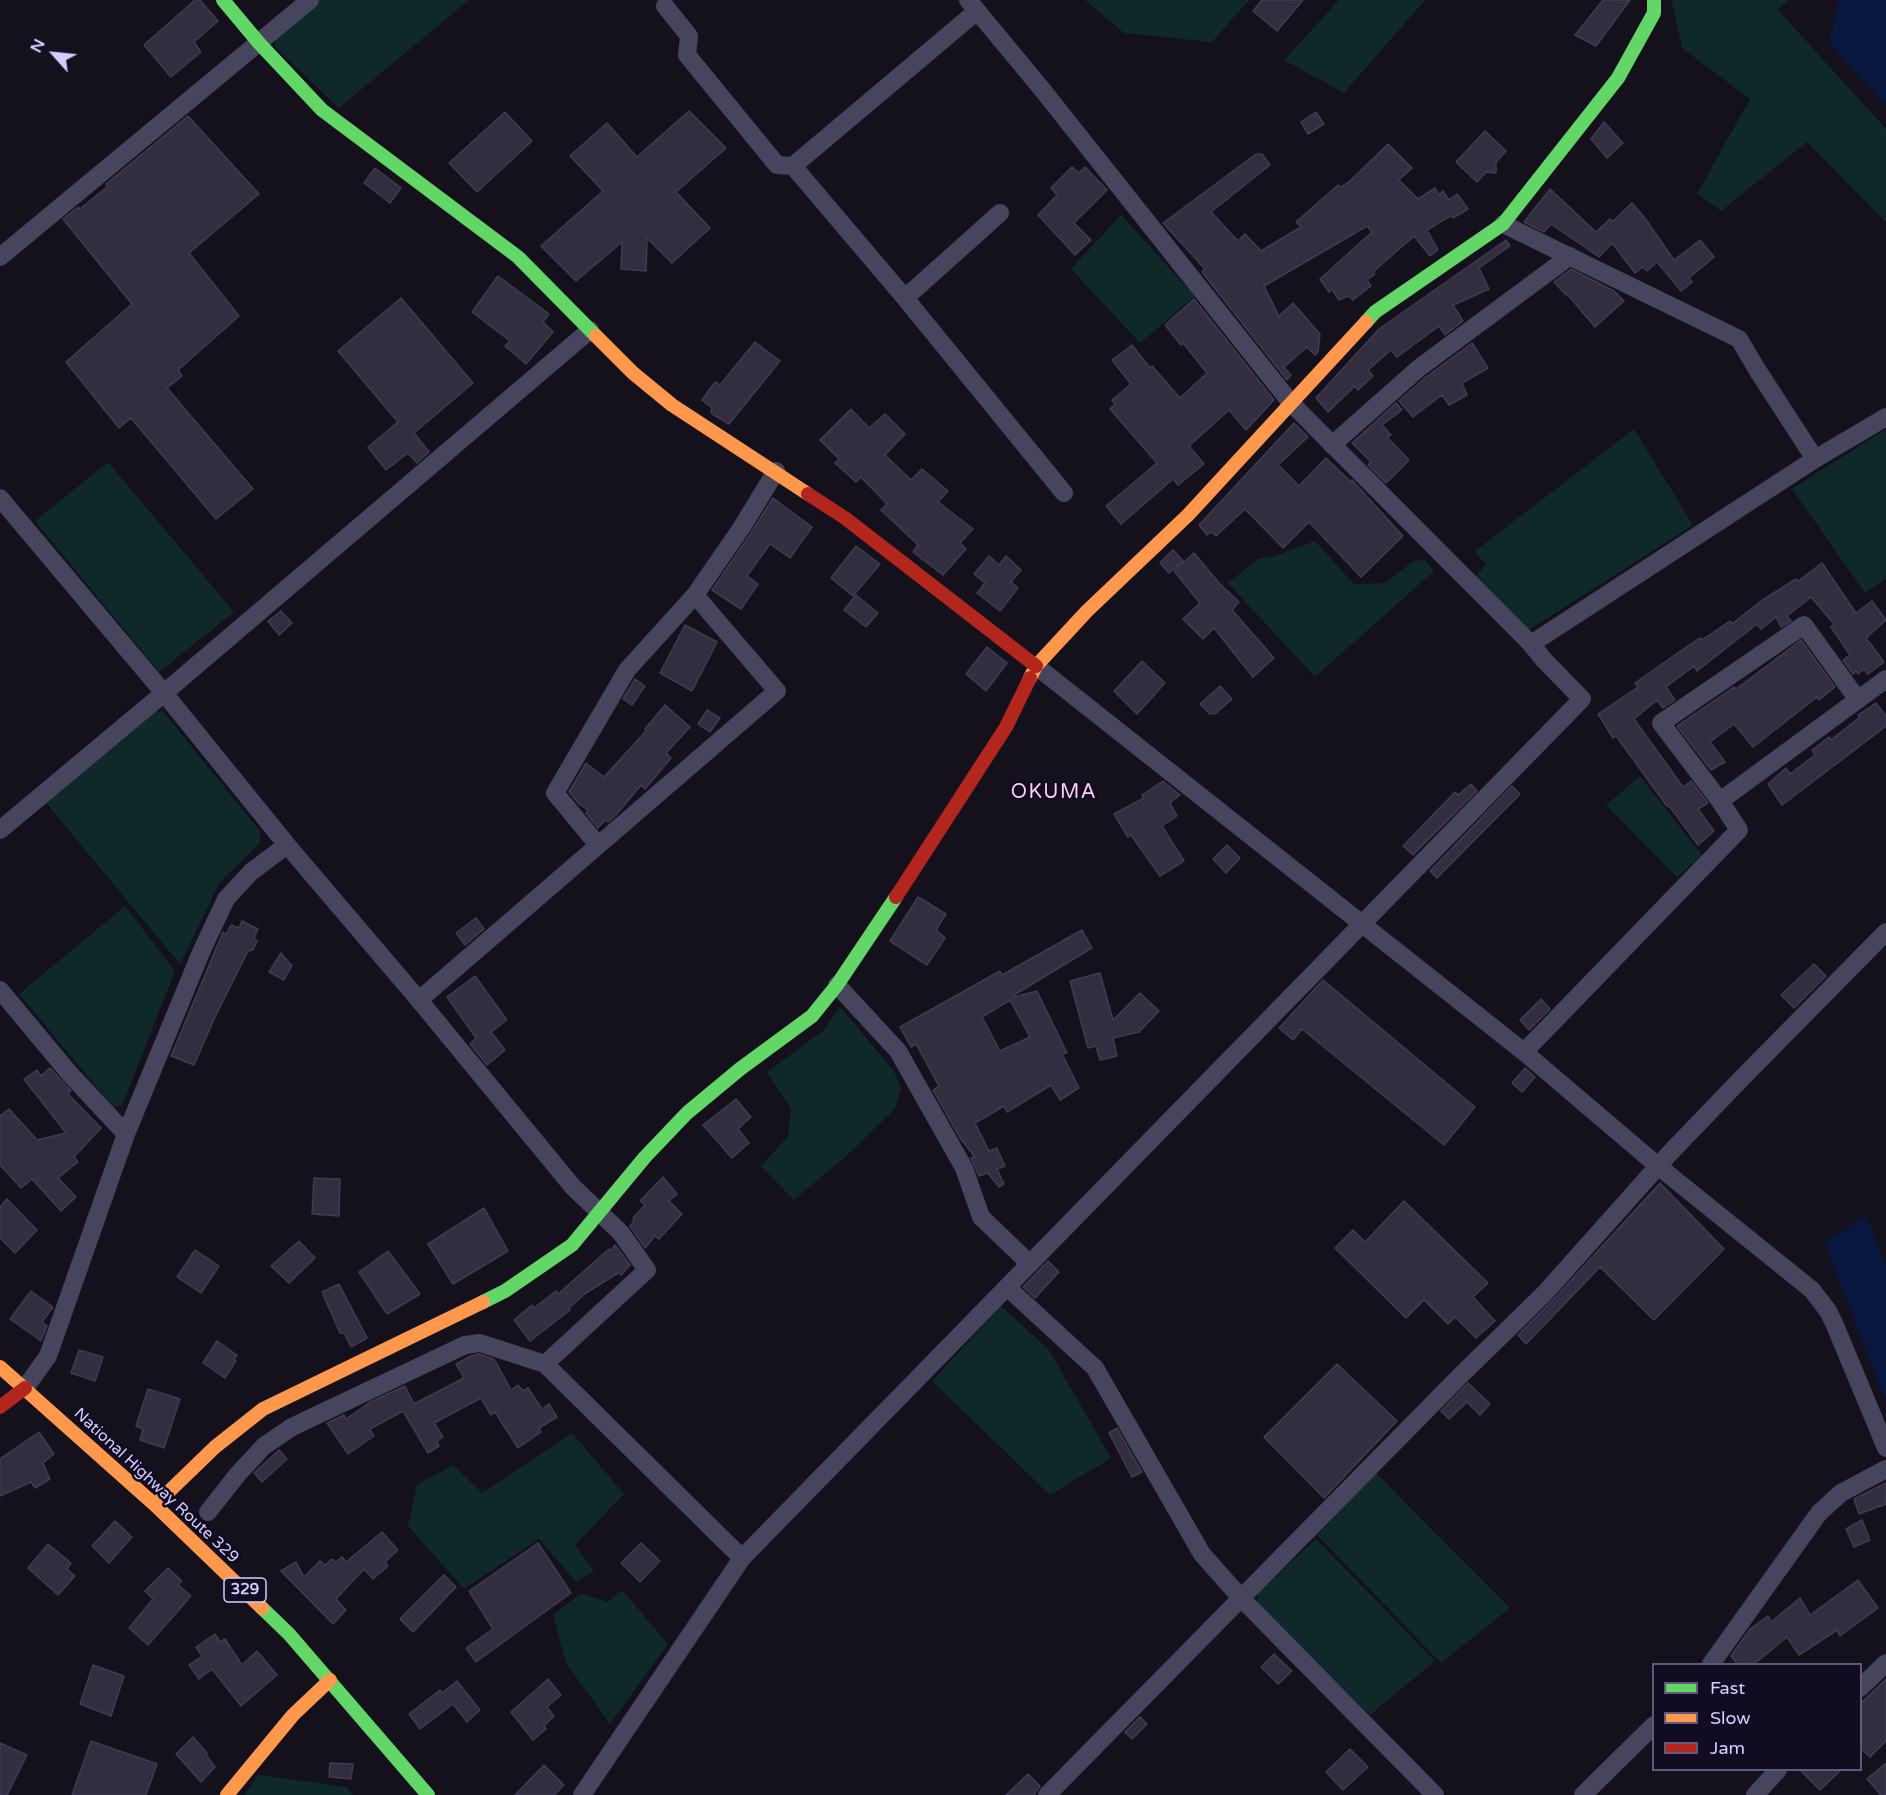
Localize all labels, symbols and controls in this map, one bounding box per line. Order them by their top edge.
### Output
north arrow [24,24,84,84]
text: N [26,36,50,56]
district label: OKUMA [1011,781,1097,805]
street label: National Highway Route 329 [70,1405,242,1567]
road number: 329 [224,1578,266,1602]
legend [1652,1663,1862,1771]
text: Fast [1710,1677,1745,1699]
text: Slow [1710,1707,1751,1729]
text: Jam [1710,1737,1745,1759]

